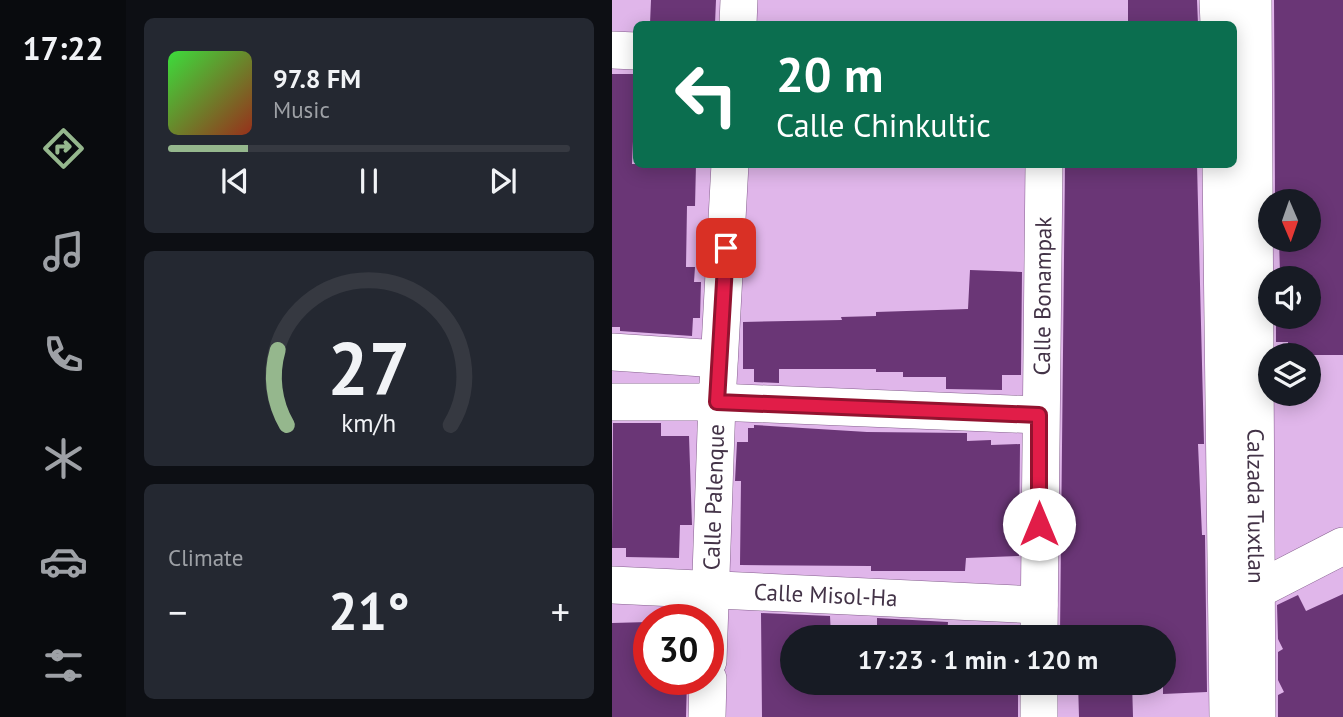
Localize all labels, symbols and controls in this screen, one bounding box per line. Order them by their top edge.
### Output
text: 17:22 [22,27,104,69]
text: 20 m [776,42,883,106]
icon: left [661,49,752,140]
text: 97.8 FM [273,62,361,95]
text: Music [273,95,330,124]
text: Calle Chinkultic [776,104,991,146]
icon: directions [39,124,88,173]
icon: previous [216,162,254,200]
icon: pause [350,162,388,200]
icon: next [484,162,522,200]
north arrow [1258,189,1321,252]
map controls [1258,189,1321,406]
street label: Calle Bonampak [1027,216,1057,376]
pin [696,218,756,278]
icon: music [39,227,88,276]
icon: arrive [707,229,745,267]
button: sound [1258,266,1321,329]
text: 27 [328,321,410,415]
icon: phone [39,330,88,379]
button: layers [1258,343,1321,406]
text: km/h [342,406,396,438]
street label: Calle Palenque [696,423,730,571]
street label: Calzada Tuxtlan [1241,428,1271,584]
icon: climate [39,434,88,483]
position arrow [1002,487,1076,561]
icon: car [39,537,88,586]
text: Climate [168,543,243,572]
text: 21° [328,577,410,644]
street label: Calle Misol-Ha [753,577,898,612]
text: − [168,587,187,636]
text: + [551,587,570,636]
speed limit sign: 30 [633,604,724,695]
icon: filters [39,641,88,690]
text: 17:23 · 1 min · 120 m [858,643,1098,676]

